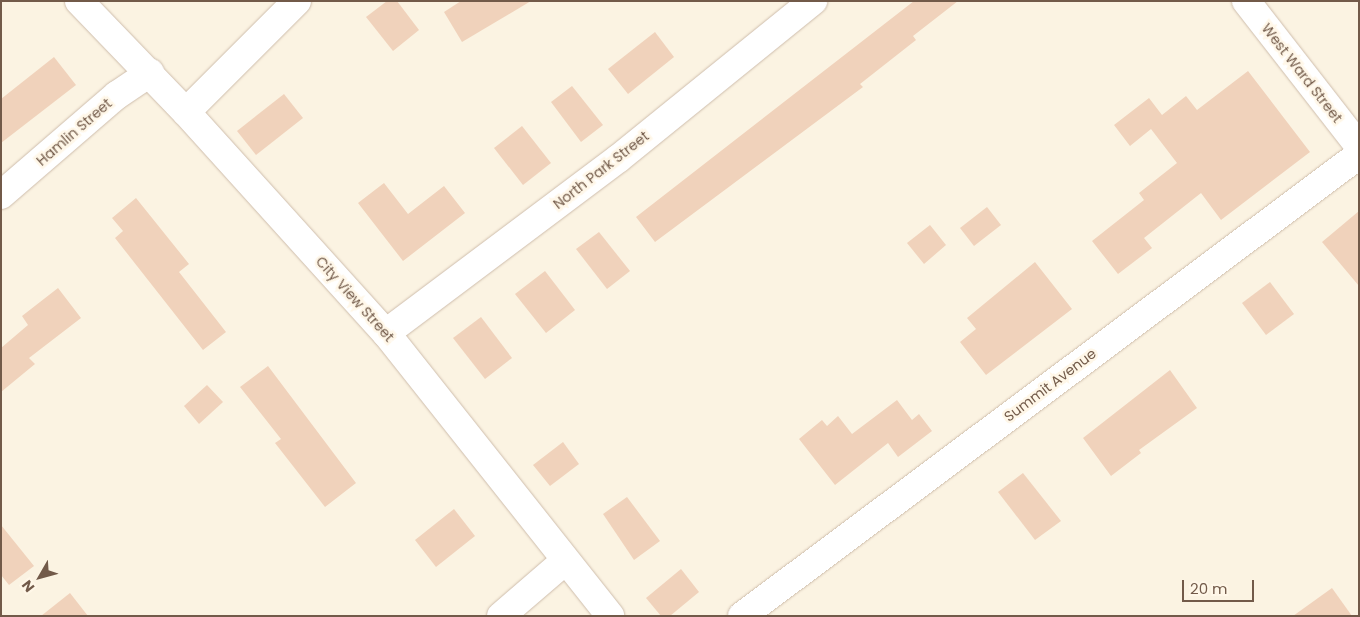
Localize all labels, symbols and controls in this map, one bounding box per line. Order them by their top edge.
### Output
street label: West Ward Street [1258,20,1346,126]
street label: Hamlin Street [33,95,115,169]
street label: North Park Street [550,128,652,212]
street label: City View Street [312,253,398,345]
street label: Summit Avenue [1001,345,1099,425]
north arrow [15,552,65,602]
scale bar [1185,570,1258,602]
text: N [17,576,39,597]
text: 20 m [1190,578,1228,599]

